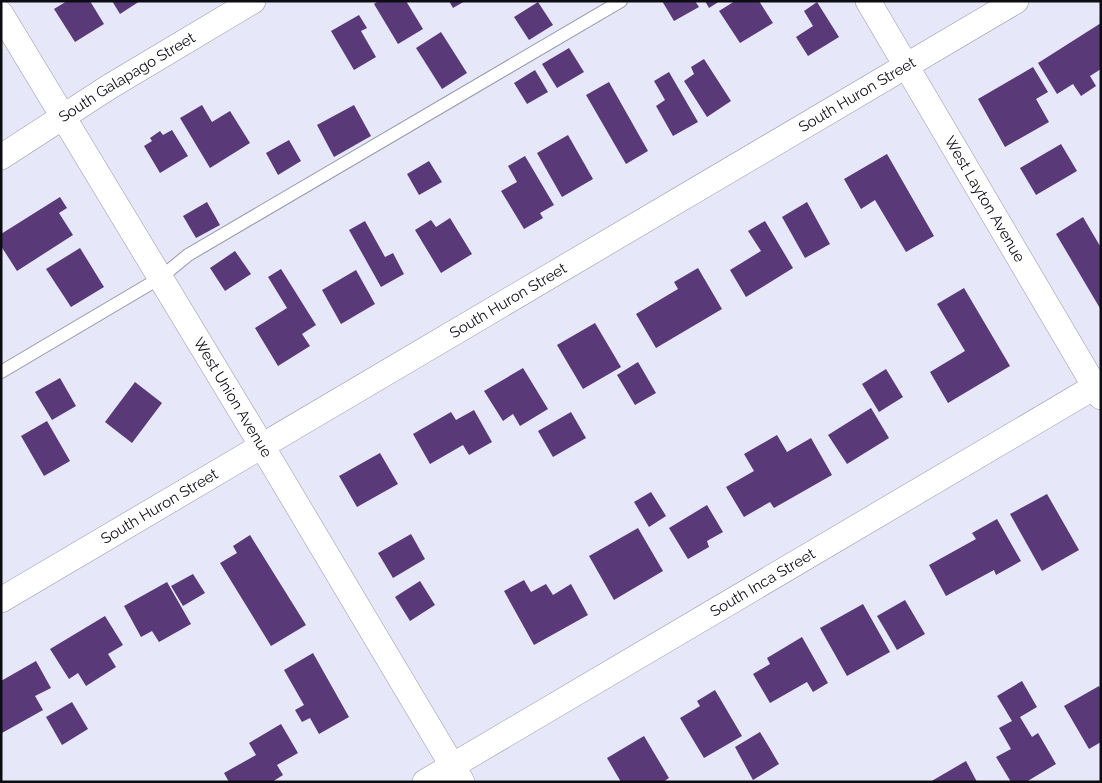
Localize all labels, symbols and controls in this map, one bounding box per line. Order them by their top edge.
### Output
street label: South Galapago Street [55,29,198,126]
street label: South Huron Street [795,53,919,136]
street label: West Layton Avenue [941,133,1029,266]
street label: South Huron Street [447,259,570,342]
street label: West Union Avenue [190,334,276,461]
street label: South Huron Street [98,465,221,548]
street label: South Inca Street [707,545,818,621]

